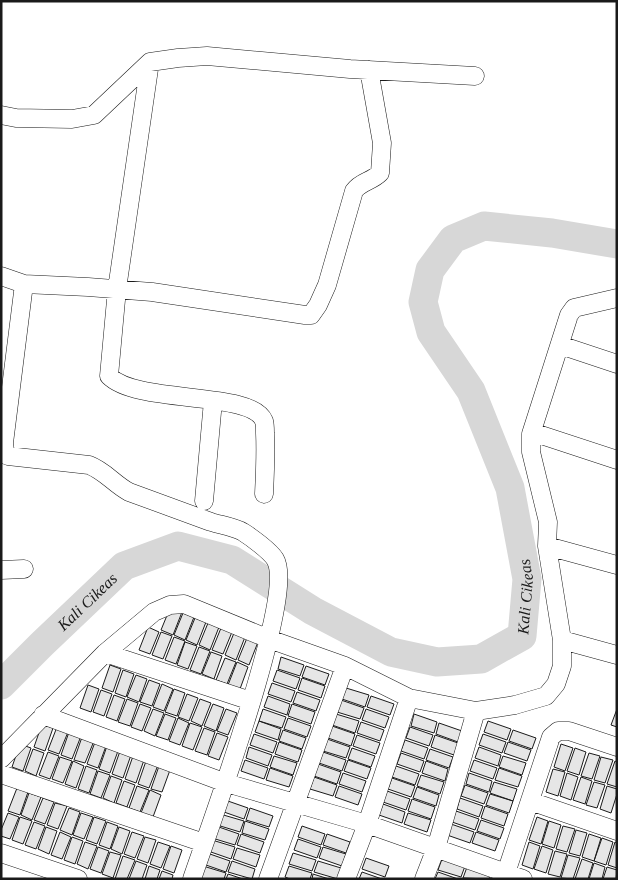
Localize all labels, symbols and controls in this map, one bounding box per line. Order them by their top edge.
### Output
water label: Kali Cikeas [514,558,536,636]
water label: Kali Cikeas [53,569,120,634]

